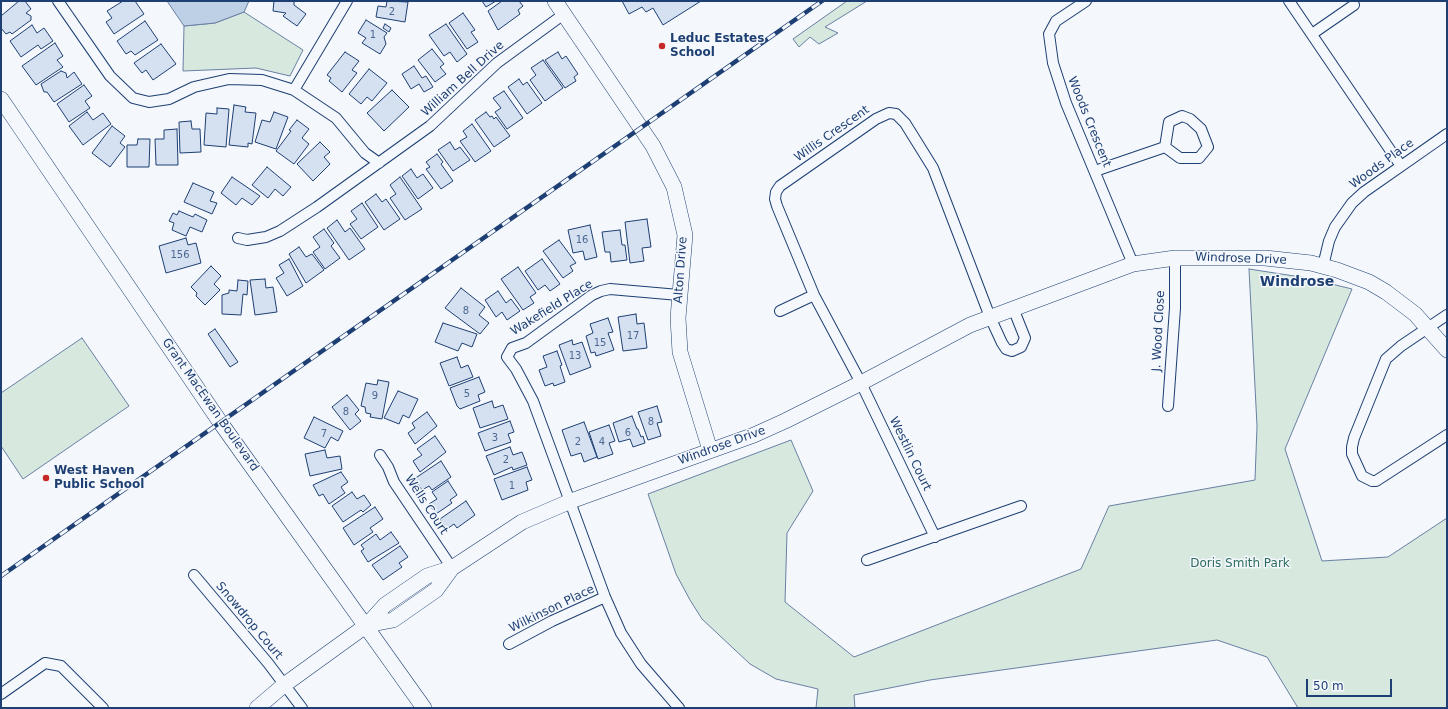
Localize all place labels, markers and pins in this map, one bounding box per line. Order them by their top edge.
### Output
place label: Leduc Estates School [670,32,764,60]
marker: Leduc Estates School [657,41,667,51]
place label: West Haven Public School [54,464,144,492]
marker: West Haven Public School [41,473,51,483]

